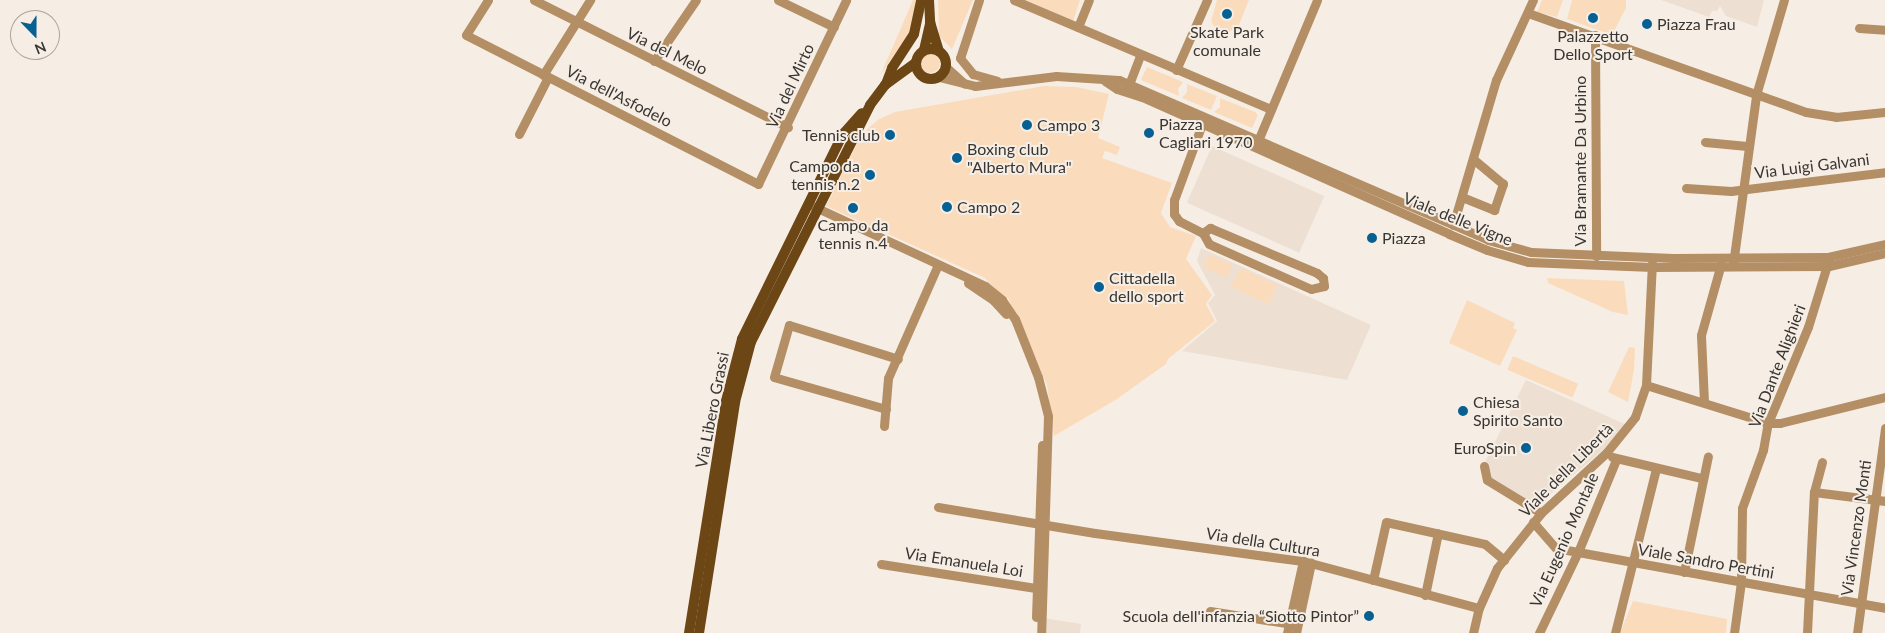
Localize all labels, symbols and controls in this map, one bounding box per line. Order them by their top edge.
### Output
marker: Skate Park comunale [1221,8,1233,20]
north arrow [10,10,60,60]
marker: Palazzetto Dello Sport [1587,12,1599,24]
place label: Piazza Frau [1657,14,1736,34]
marker: Piazza Frau [1641,18,1653,30]
place label: Skate Park comunale [1190,22,1264,60]
street label: Via del Melo [623,23,711,79]
place label: Palazzetto Dello Sport [1553,26,1633,64]
text: N [32,39,49,58]
street label: Via del Mirto [762,41,818,131]
street label: Via dell'Asfodelo [563,61,675,131]
street label: Via Bramante Da Urbino [1570,76,1590,246]
place label: Piazza Cagliari 1970 [1159,114,1252,152]
place label: Campo 3 [1037,115,1100,135]
marker: Campo 3 [1021,119,1033,131]
place label: Tennis club [802,125,880,145]
marker: Piazza Cagliari 1970 [1143,127,1155,139]
marker: Tennis club [884,129,896,141]
place label: Boxing club "Alberto Mura" [967,139,1072,177]
street label: Via Luigi Galvani [1753,149,1871,183]
marker: Boxing club "Alberto Mura" [951,152,963,164]
place label: Campo da tennis n.2 [789,156,860,194]
marker: Campo da tennis n.2 [864,169,876,181]
street label: Viale delle Vigne [1400,188,1516,250]
place label: Campo 2 [957,197,1020,217]
marker: Campo 2 [941,201,953,213]
marker: Campo da tennis n.4 [847,202,859,214]
place label: Campo da tennis n.4 [818,215,888,253]
place label: Piazza [1382,228,1426,248]
marker: Piazza [1366,232,1378,244]
place label: Cittadella dello sport [1109,268,1184,306]
marker: Cittadella dello sport [1093,281,1105,293]
street label: Via Dante Alighieri [1745,301,1809,431]
street label: Via Libero Grassi [691,350,733,470]
place label: Chiesa Spirito Santo [1473,392,1563,430]
marker: Chiesa Spirito Santo [1457,405,1469,417]
street label: Viale della Libertà [1515,419,1617,521]
place label: EuroSpin [1454,438,1516,458]
marker: EuroSpin [1520,442,1532,454]
street label: Via Vincenzo Monti [1837,458,1875,598]
street label: Via Eugenio Montale [1526,470,1602,610]
street label: Via della Cultura [1205,524,1321,560]
street label: Viale Sandro Pertini [1636,540,1776,582]
street label: Via Emanuela Loi [903,543,1025,581]
place label: Scuola dell'infanzia “Siotto Pintor” [1123,606,1359,626]
marker: Scuola dell'infanzia “Siotto Pintor” [1363,610,1375,622]

